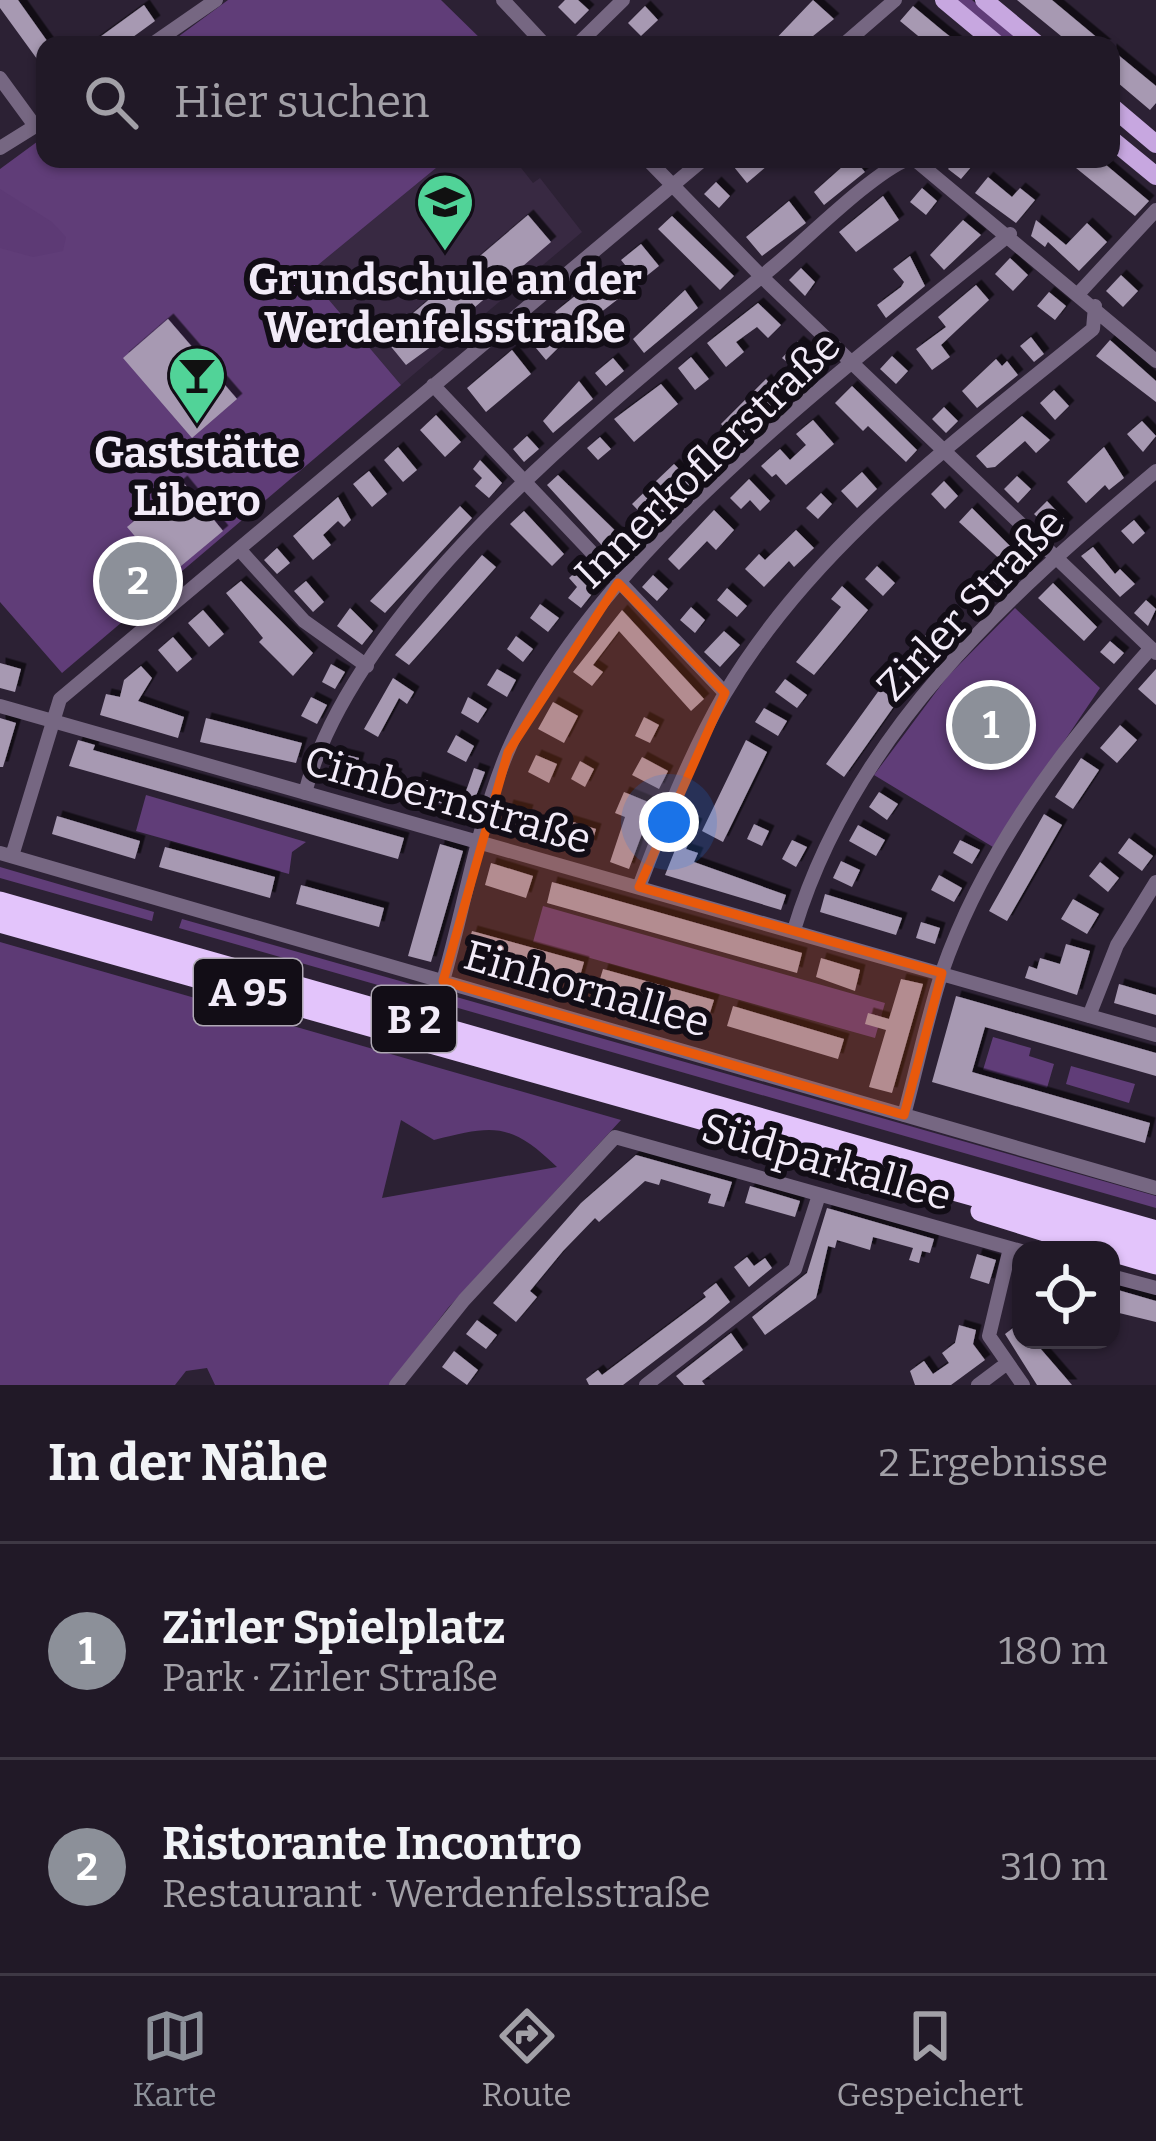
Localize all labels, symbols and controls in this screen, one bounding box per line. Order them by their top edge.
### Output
search box [36,36,1120,168]
icon: search [78,69,144,135]
text: Hier suchen [174,75,430,129]
school or university icon: Grundschule an der Werdenfelsstraße [414,171,476,253]
place label: Grundschule an der Werdenfelsstraße [248,255,642,353]
street label: Innerkoflerstraße [565,321,850,599]
bar icon: Gaststätte Libero [166,344,228,426]
place label: Gaststätte Libero [94,428,300,526]
street label: Zirler Straße [867,498,1075,711]
pin: 2 [99,536,177,626]
pin: 1 [952,680,1030,770]
street label: Cimbernstraße [299,735,597,865]
your location [639,792,699,852]
street label: Einhornallee [458,930,715,1048]
road number: A 95 [194,959,302,1025]
road number: B 2 [372,986,456,1052]
street label: Südparkallee [696,1103,957,1221]
map controls [1012,1241,1120,1349]
button: locate [1012,1241,1120,1349]
text: In der Nähe [48,1432,328,1494]
text: 2 Ergebnisse [879,1440,1108,1486]
text: Zirler Spielplatz [162,1601,505,1655]
text: 1 [79,1628,95,1674]
text: 180 m [999,1628,1108,1674]
text: Park · Zirler Straße [162,1655,498,1701]
text: Ristorante Incontro [162,1817,582,1871]
text: 2 [76,1844,98,1890]
text: 310 m [1000,1844,1108,1890]
text: Restaurant · Werdenfelsstraße [162,1871,711,1917]
tab: Karte [132,2003,217,2115]
tab: Route [482,2003,572,2115]
tab: Gespeichert [836,2003,1024,2115]

